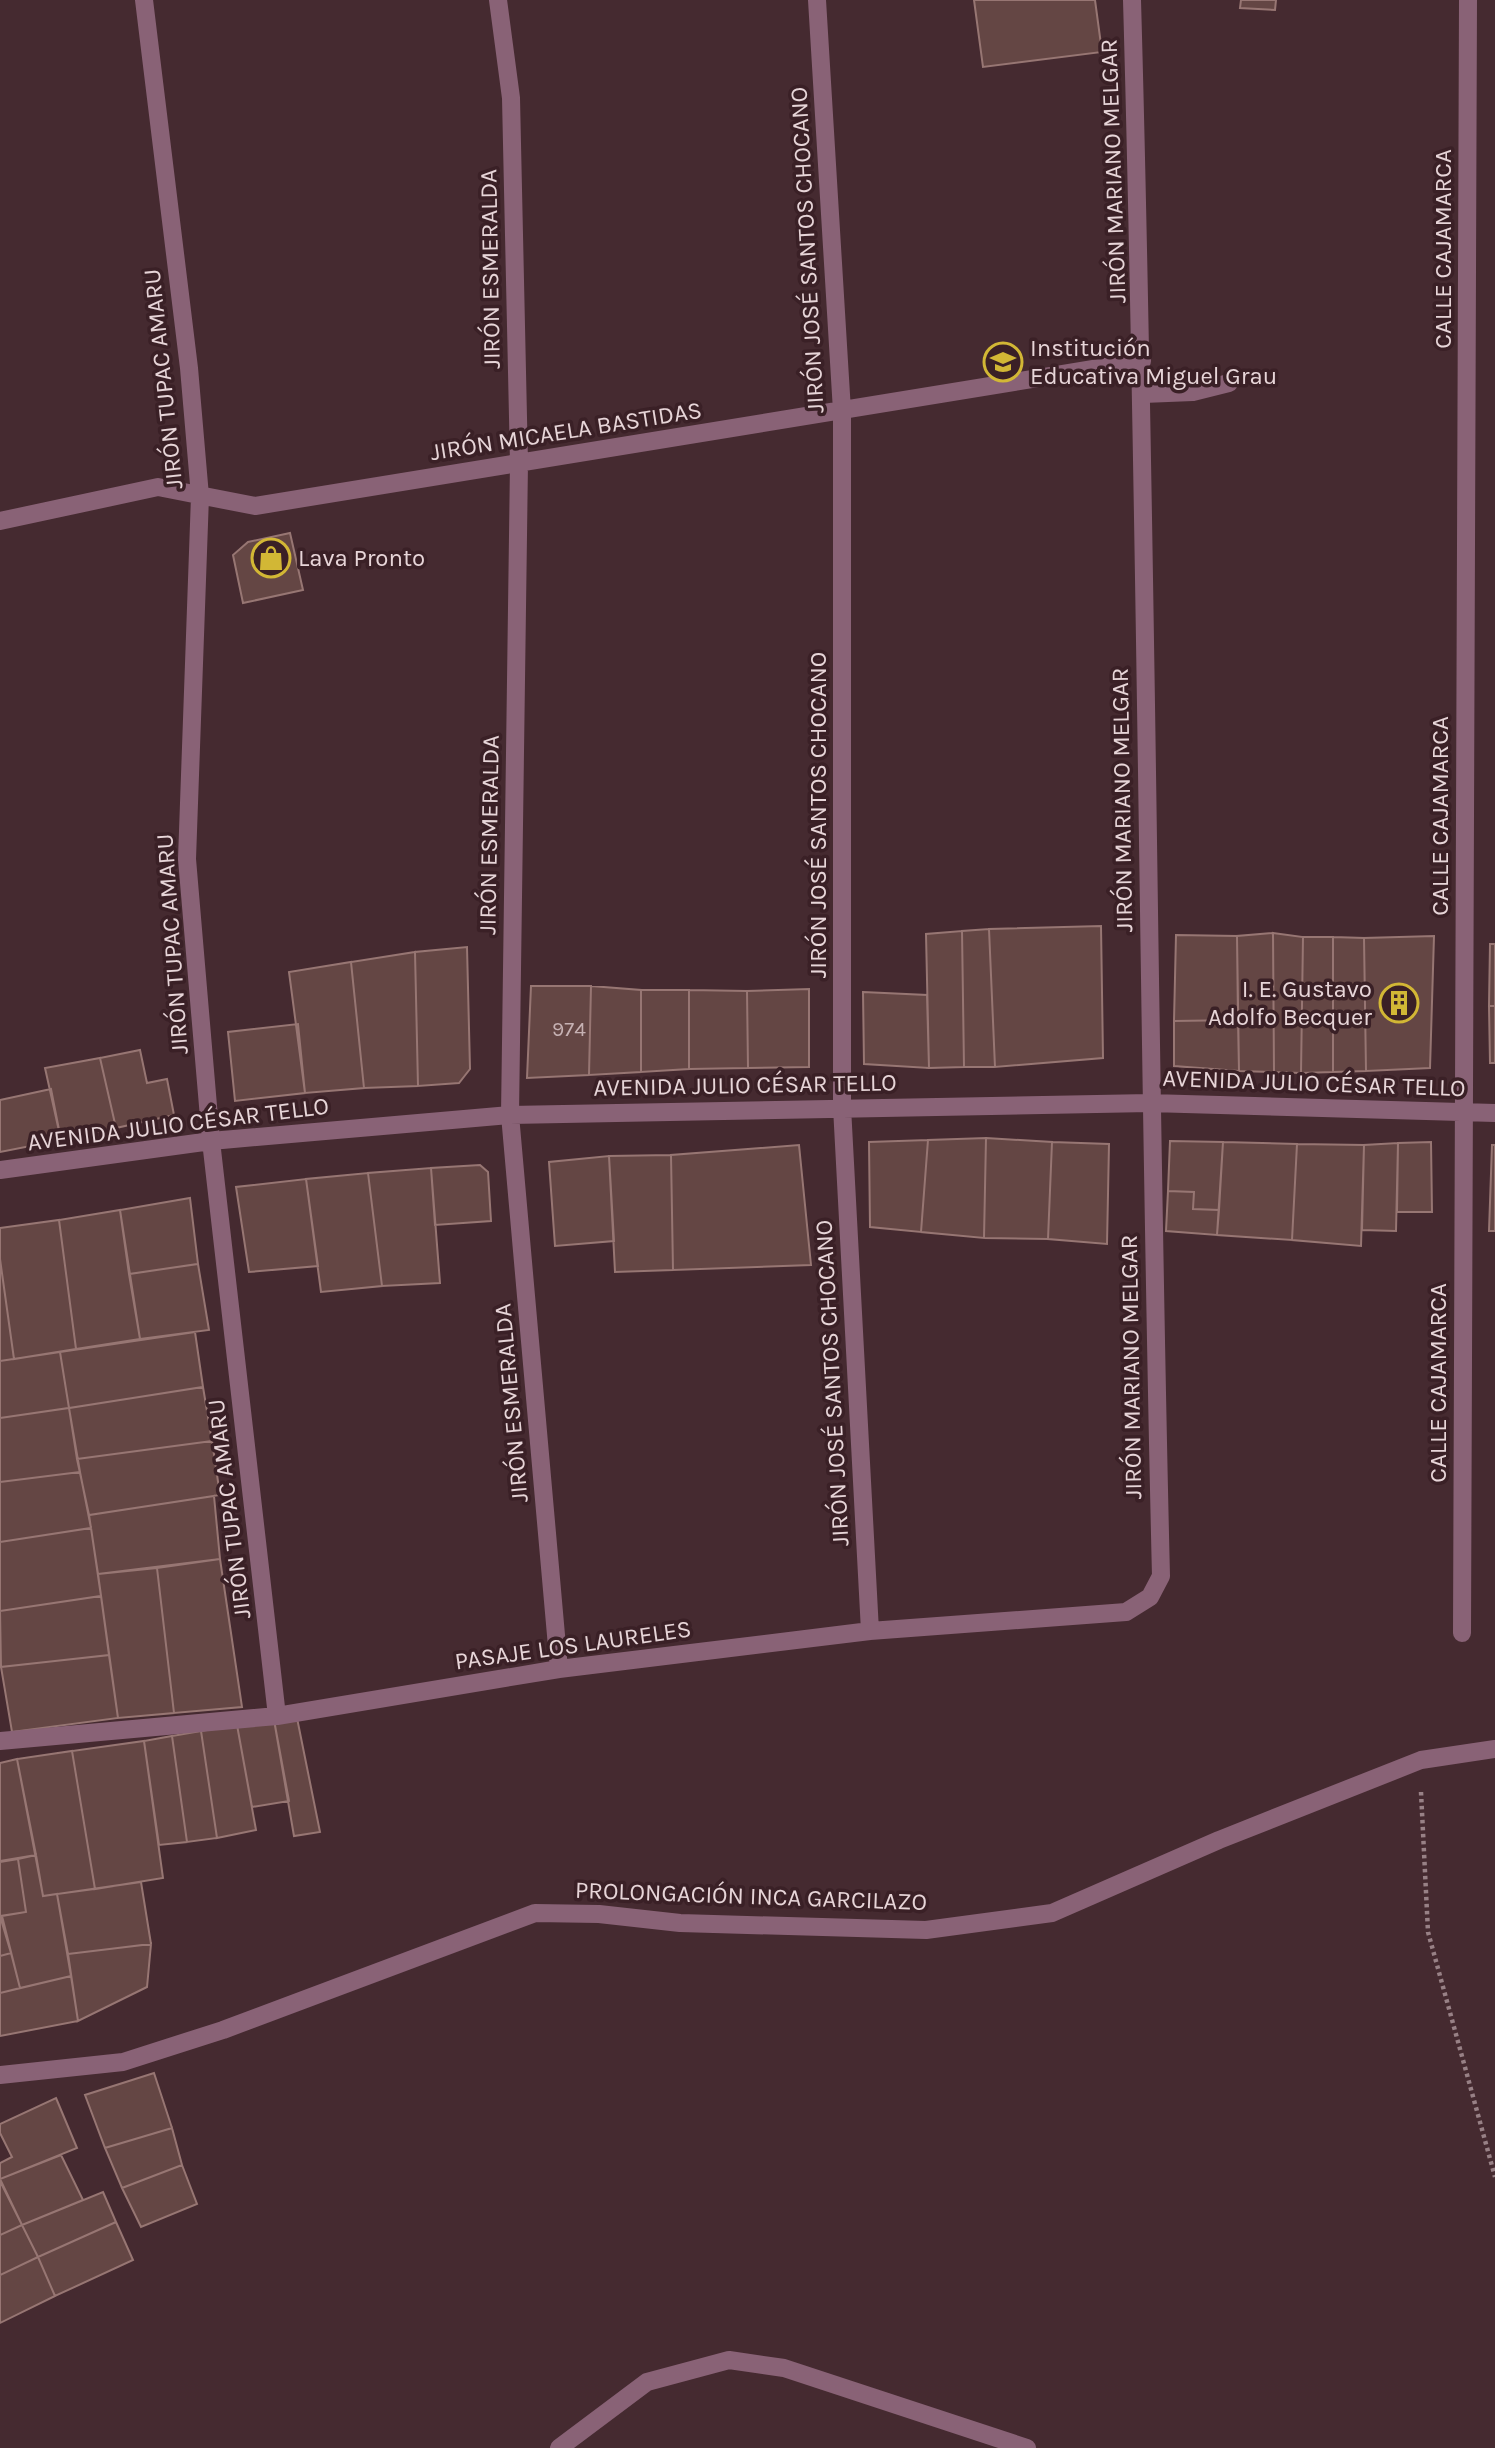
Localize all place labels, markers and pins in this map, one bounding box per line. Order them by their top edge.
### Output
place label: Institución Educativa Miguel Grau [1030,334,1277,390]
school or university icon: Institución Educativa Miguel Grau [982,341,1024,383]
shop icon: Lava Pronto [250,537,292,579]
place label: Lava Pronto [298,544,425,572]
place label: I. E. Gustavo Adolfo Becquer [1208,975,1372,1031]
building icon: I. E. Gustavo Adolfo Becquer [1378,982,1420,1024]

